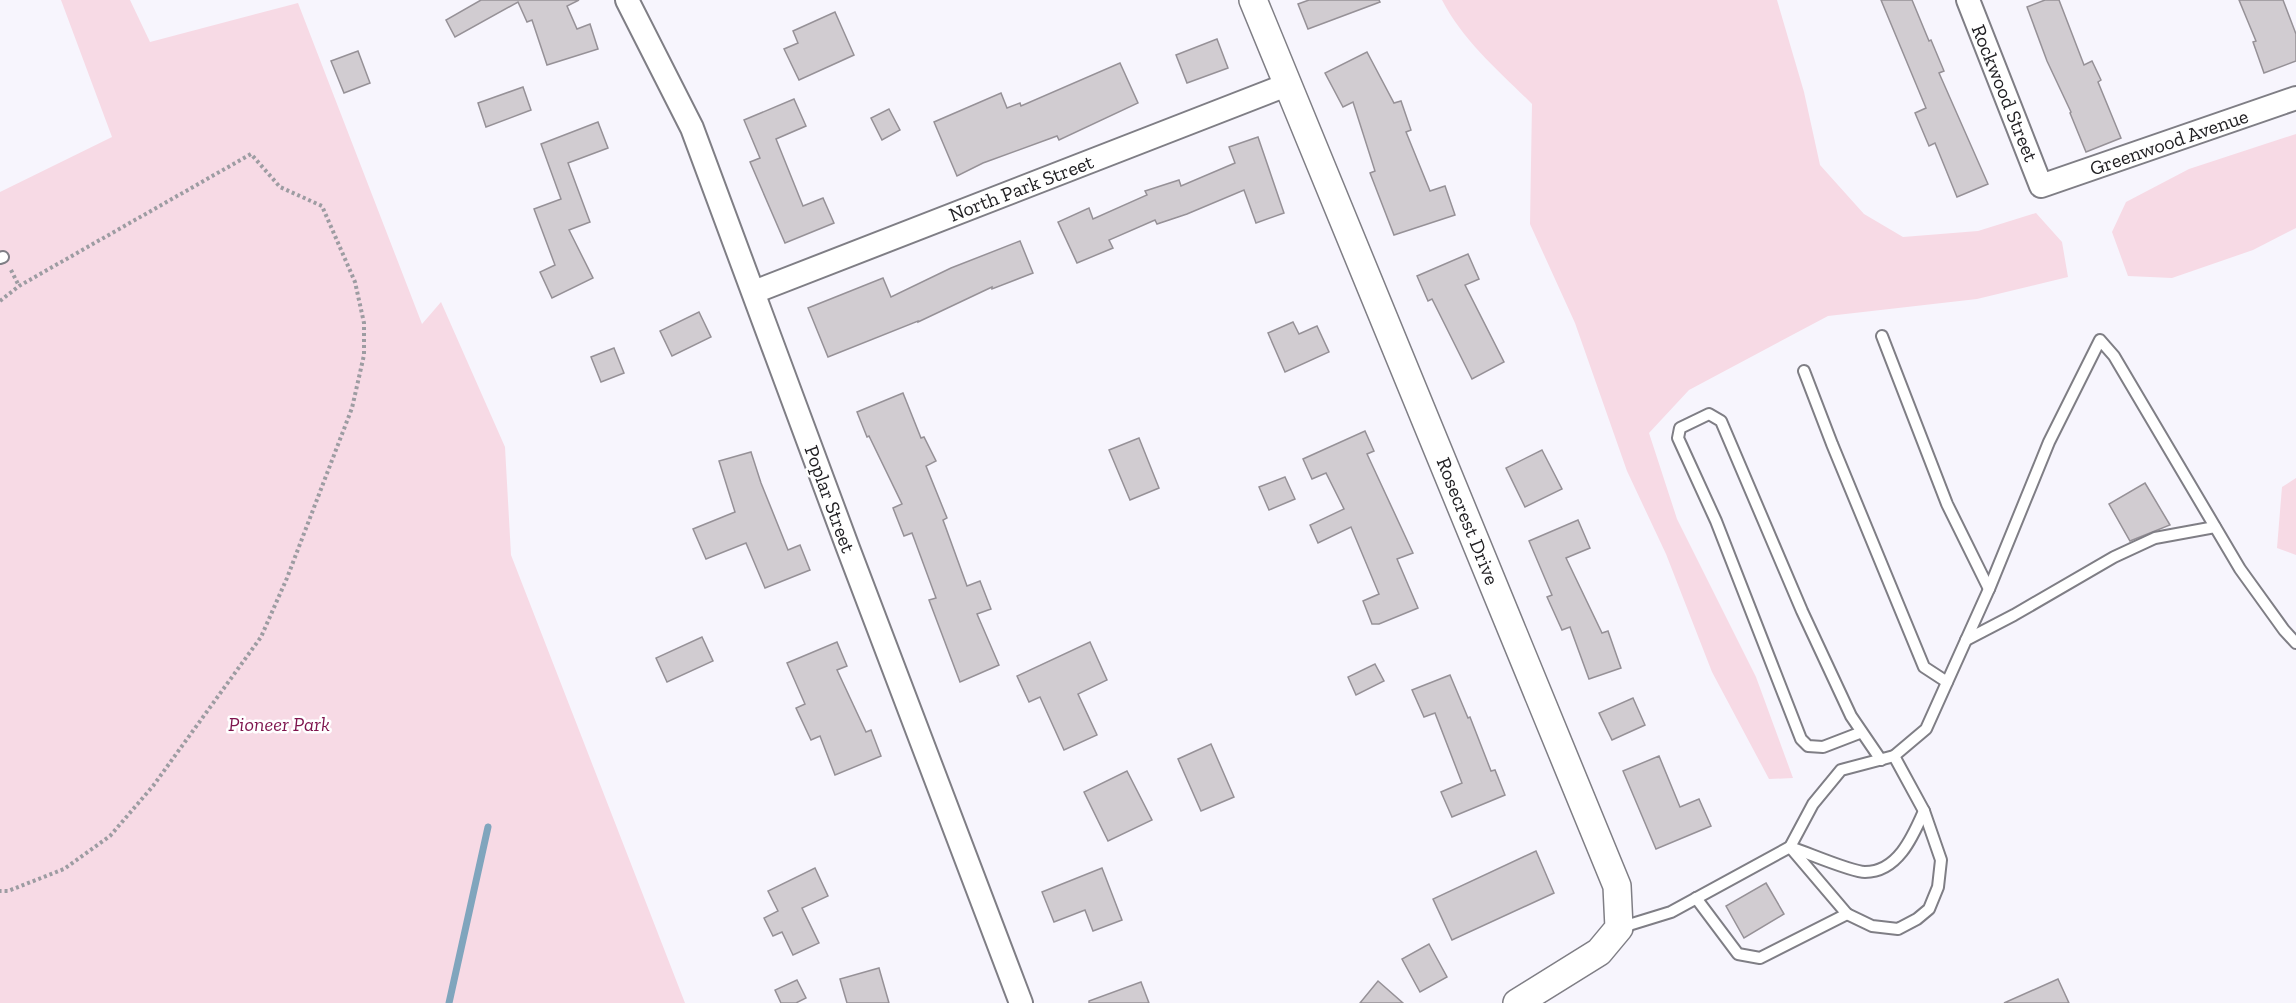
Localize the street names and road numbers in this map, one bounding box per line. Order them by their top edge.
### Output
street label: Rockwood Street [1967,21,2044,166]
street label: Greenwood Avenue [2087,104,2251,180]
street label: North Park Street [945,149,1097,227]
street label: Poplar Street [799,442,861,557]
street label: Rosecrest Drive [1432,454,1504,588]

